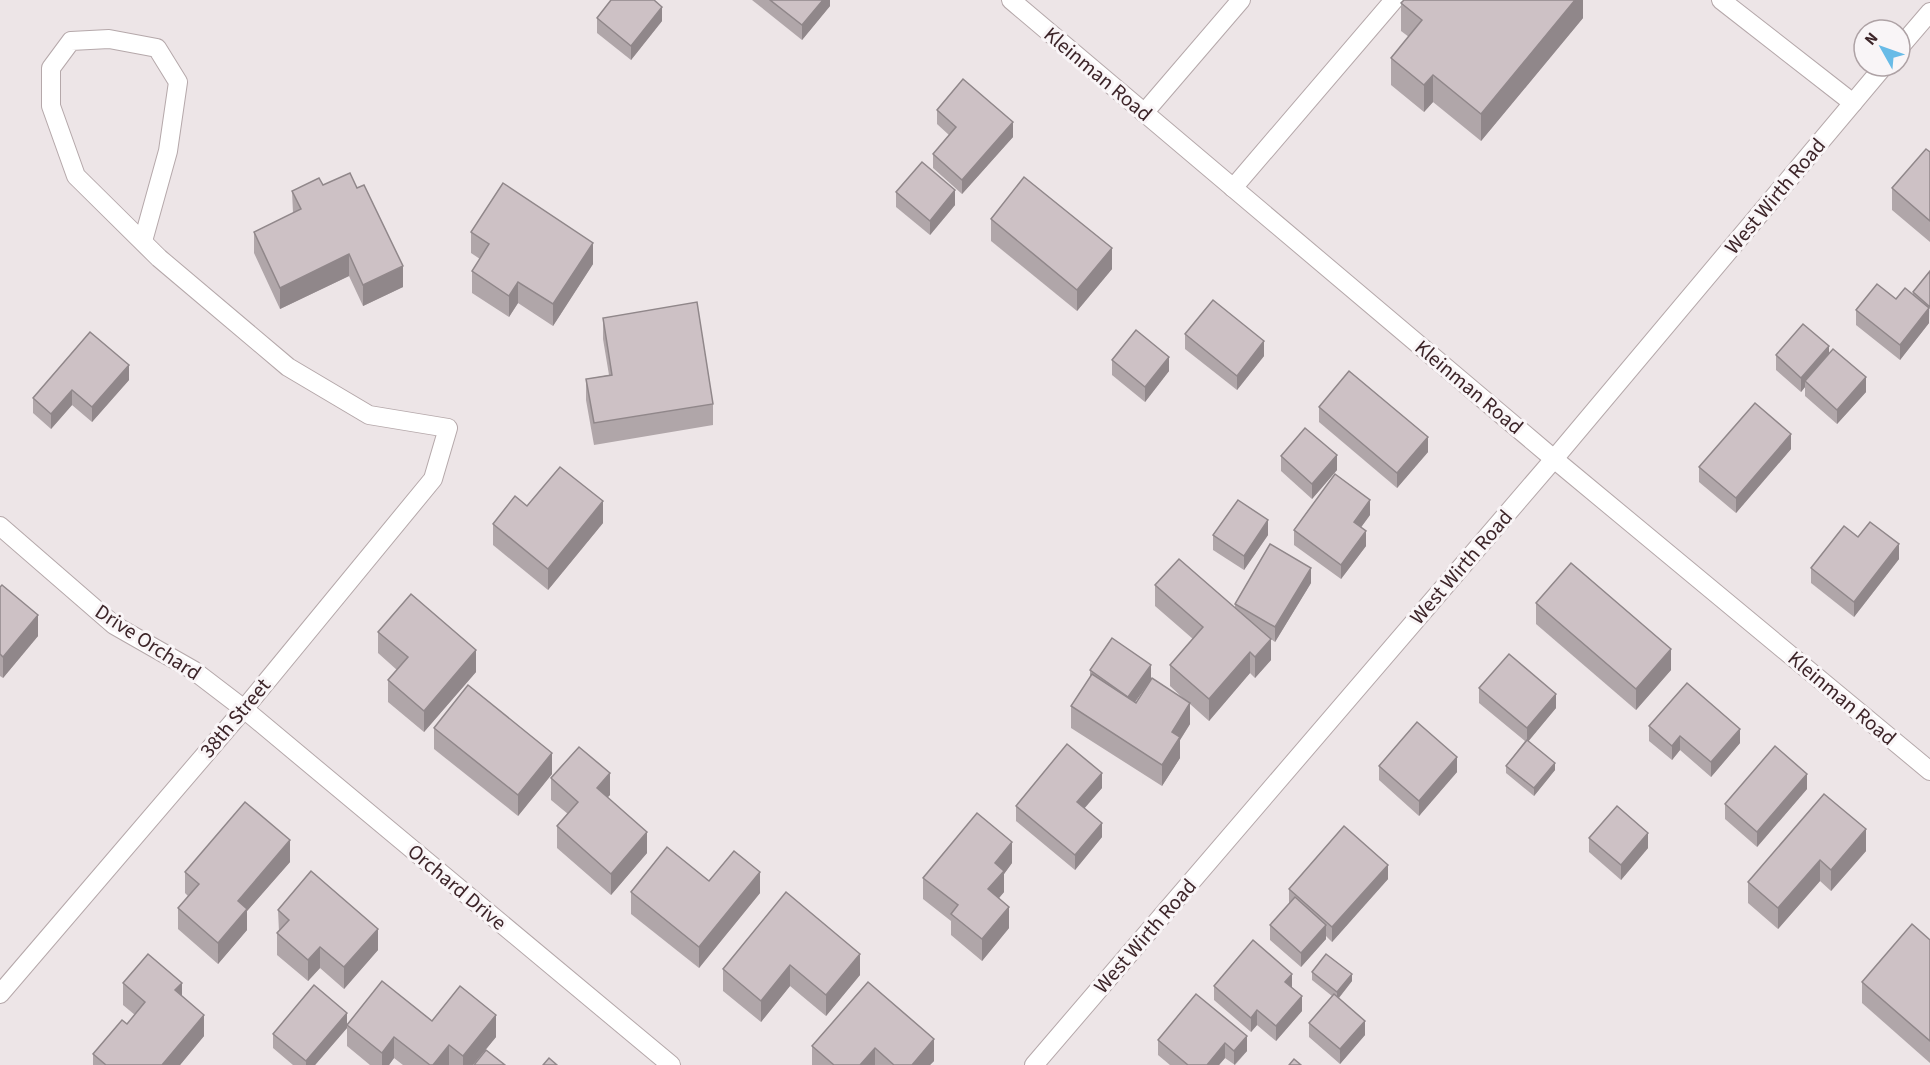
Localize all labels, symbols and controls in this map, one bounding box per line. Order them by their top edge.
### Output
north arrow [1852,18,1912,78]
street label: Kleinman Road [1037,20,1159,128]
text: N [1859,28,1883,50]
street label: West Wirth Road [1717,131,1833,261]
street label: Kleinman Road [1408,333,1530,441]
street label: West Wirth Road [1403,503,1519,631]
street label: Drive Orchard [89,596,207,688]
street label: Kleinman Road [1781,644,1903,752]
street label: 38th Street [193,672,277,764]
street label: Orchard Drive [401,837,513,937]
street label: West Wirth Road [1087,872,1203,1000]

